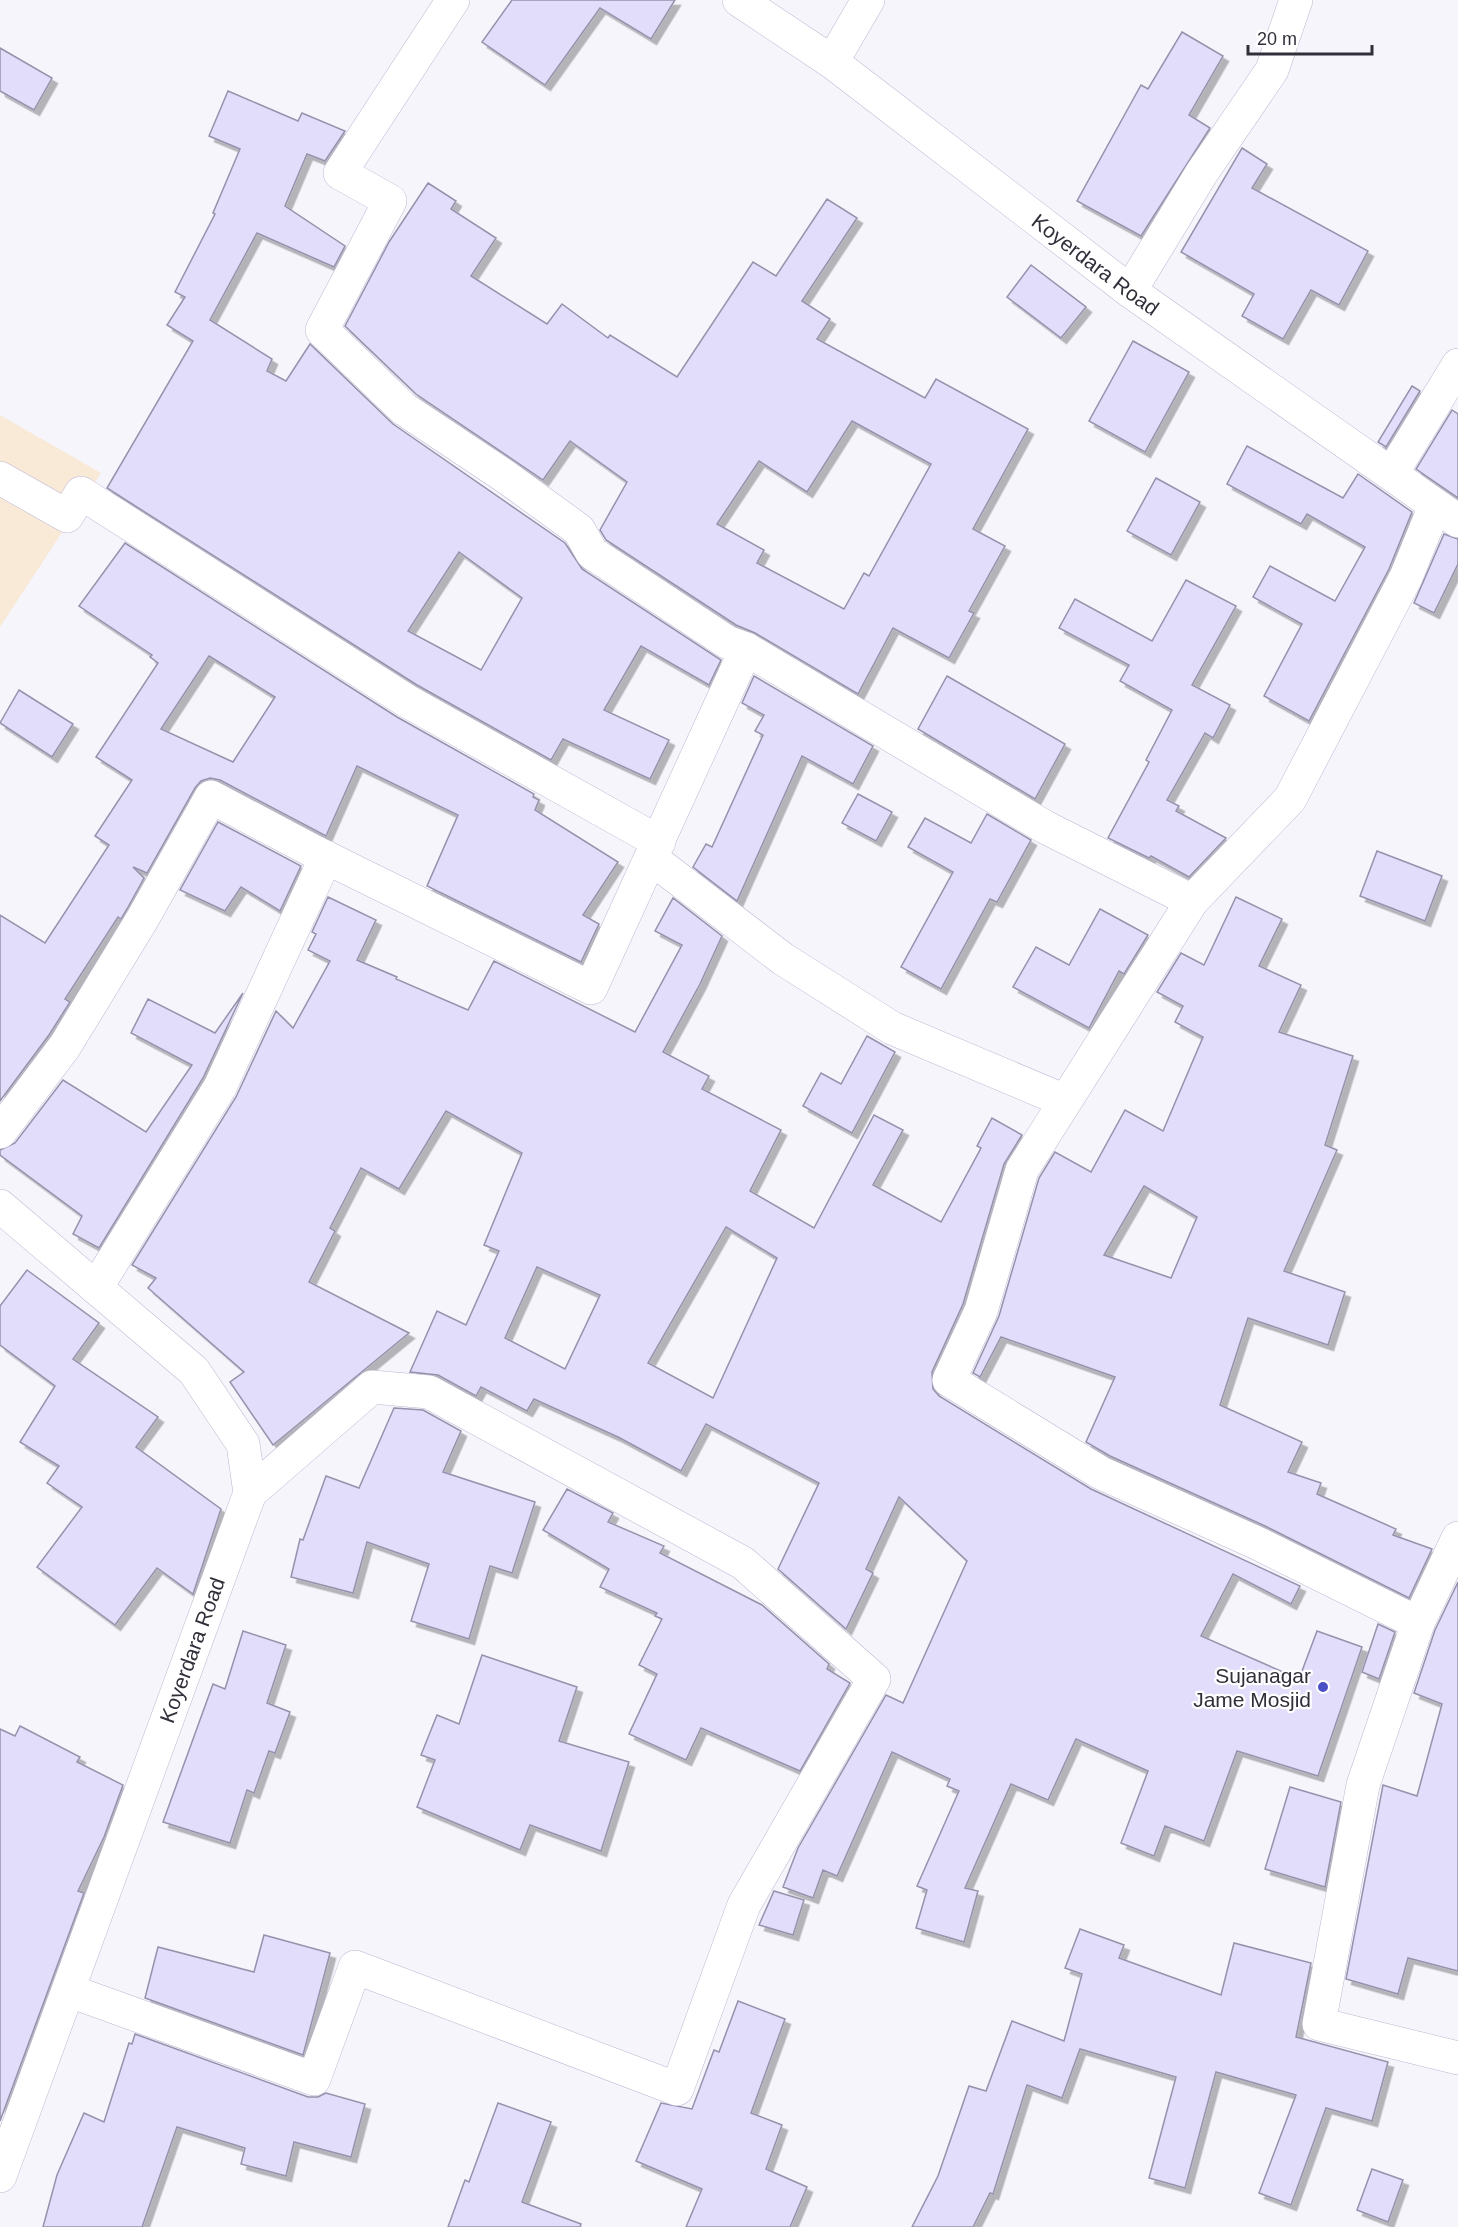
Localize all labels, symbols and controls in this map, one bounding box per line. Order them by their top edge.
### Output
scale bar [1248,18,1372,56]
text: 20 m [1257,29,1297,49]
street label: Koyerdara Road [1028,209,1164,319]
street label: Koyerdara Road [155,1574,229,1726]
place label: Sujanagar Jame Mosjid [1193,1664,1311,1711]
marker: Sujanagar Jame Mosjid [1316,1680,1330,1694]

